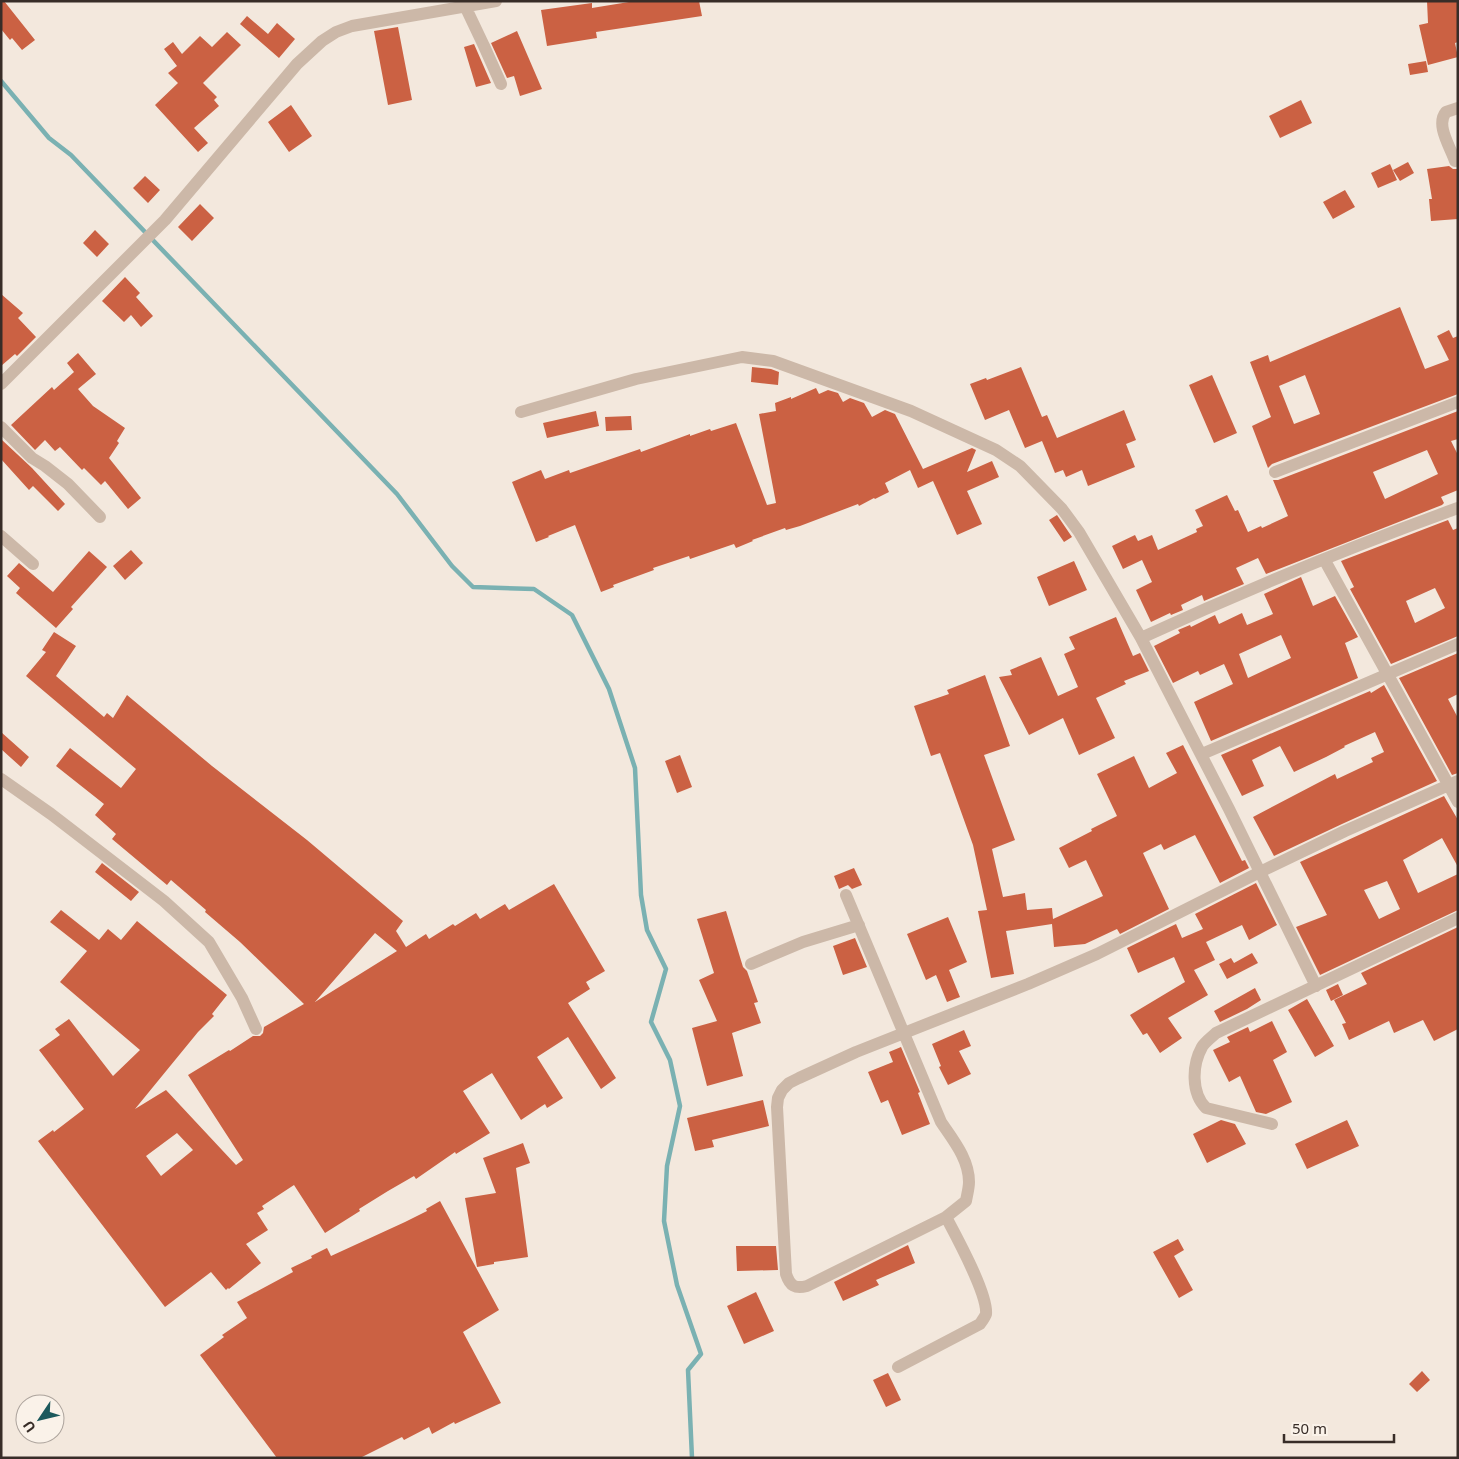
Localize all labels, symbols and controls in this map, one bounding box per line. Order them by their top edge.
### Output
north arrow [15,1394,65,1444]
scale bar [1284,1412,1394,1444]
text: U [18,1417,40,1437]
text: 50 m [1292,1418,1327,1438]

